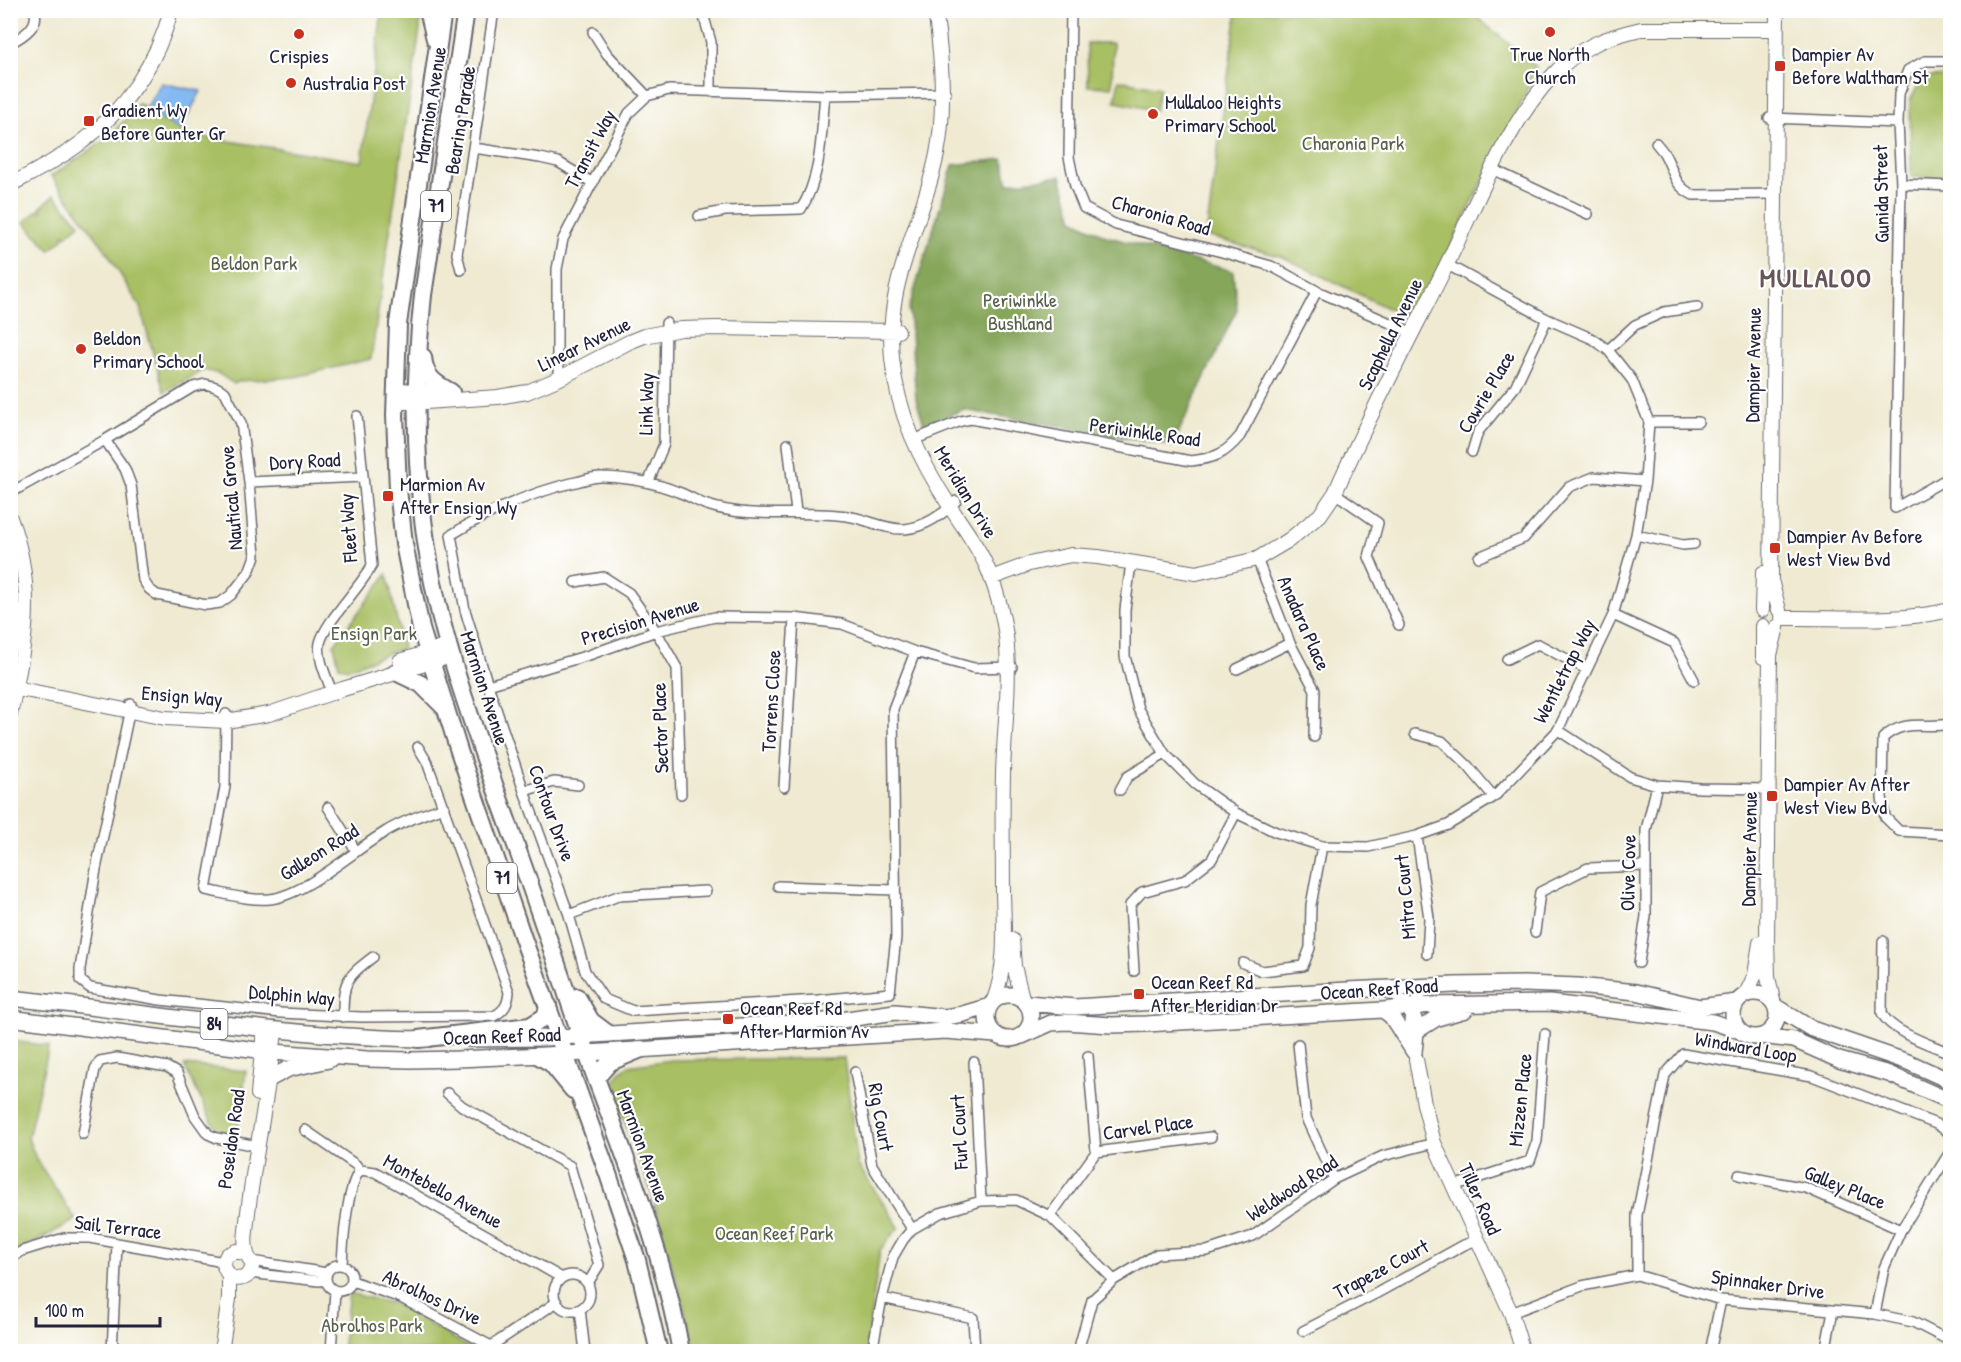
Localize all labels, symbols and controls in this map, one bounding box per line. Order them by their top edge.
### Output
marker: True North Church [1543,25,1557,39]
marker: Crispies [292,27,306,41]
place label: True North Church [1510,40,1590,90]
place label: Dampier Av Before Waltham St [1792,40,1930,90]
place label: Crispies [269,42,329,69]
street label: Marmion Avenue [407,45,452,165]
marker: Dampier Av Before Waltham St [1773,59,1787,73]
street label: Bearing Parade [438,64,481,176]
place label: Australia Post [303,69,406,96]
marker: Australia Post [284,76,298,90]
place label: Mullaloo Heights Primary School [1165,88,1281,138]
place label: Gradient Wy Before Gunter Gr [101,96,226,146]
street label: Transit Way [557,104,622,193]
marker: Mullaloo Heights Primary School [1146,107,1160,121]
marker: Gradient Wy Before Gunter Gr [82,114,96,128]
park label: Charonia Park [1302,129,1404,156]
street label: Gunida Street [1866,144,1895,243]
street label: Charonia Road [1109,188,1214,242]
road number: 71 [421,191,451,221]
park label: Beldon Park [211,249,297,276]
district label: MULLALOO [1760,260,1872,295]
street label: Scaphella Avenue [1351,273,1428,394]
park label: Periwinkle Bushland [983,286,1057,336]
street label: Dampier Avenue [1738,307,1767,423]
street label: Linear Avenue [533,310,635,378]
place label: Beldon Primary School [93,324,204,374]
marker: Beldon Primary School [74,342,88,356]
street label: Cowrie Place [1450,346,1521,438]
street label: Link Way [631,373,660,435]
street label: Periwinkle Road [1088,410,1202,453]
street label: Meridian Drive [928,440,1005,543]
street label: Nautical Grove [212,445,249,551]
street label: Dory Road [269,445,341,476]
place label: Marmion Av After Ensign Wy [400,470,517,520]
marker: Marmion Av After Ensign Wy [381,489,395,503]
street label: Fleet Way [332,493,363,564]
place label: Dampier Av Before West View Bvd [1787,522,1923,572]
marker: Dampier Av Before West View Bvd [1768,541,1782,555]
street label: Anadara Place [1272,571,1337,674]
street label: Precision Avenue [578,590,702,651]
street label: Wentletrap Way [1526,614,1601,728]
park label: Ensign Park [331,619,417,646]
street label: Marmion Avenue [454,628,517,748]
street label: Torrens Close [754,649,787,753]
street label: Ensign Way [140,679,224,712]
street label: Sector Place [644,682,675,774]
street label: Contour Drive [523,761,582,865]
place label: Dampier Av After West View Bvd [1784,770,1910,820]
marker: Dampier Av After West View Bvd [1765,789,1779,803]
street label: Dampier Avenue [1734,791,1763,907]
street label: Galleon Road [274,817,364,886]
street label: Olive Cove [1613,834,1642,911]
street label: Mitra Court [1387,852,1422,941]
road number: 71 [487,863,517,893]
place label: Ocean Reef Rd After Meridian Dr [1151,968,1278,1018]
street label: Ocean Reef Road [1319,971,1439,1006]
street label: Dolphin Way [248,977,336,1012]
marker: Ocean Reef Rd After Meridian Dr [1132,987,1146,1001]
place label: Ocean Reef Rd After Marmion Av [740,994,869,1044]
road number: 84 [200,1009,228,1039]
marker: Ocean Reef Rd After Marmion Av [721,1012,735,1026]
street label: Ocean Reef Road [443,1020,562,1051]
street label: Windward Loop [1693,1024,1800,1069]
street label: Mizzen Place [1501,1052,1538,1148]
street label: Rig Court [862,1081,901,1154]
street label: Marmion Avenue [611,1086,676,1206]
street label: Poseidon Road [210,1087,251,1190]
street label: Furl Court [943,1093,974,1171]
street label: Carvel Place [1101,1107,1195,1146]
street label: Montebello Avenue [379,1147,508,1234]
street label: Weldwood Road [1241,1148,1343,1227]
street label: Galley Place [1800,1158,1890,1215]
street label: Tiller Road [1453,1159,1508,1239]
street label: Sail Terrace [73,1208,163,1245]
park label: Ocean Reef Park [715,1219,833,1246]
street label: Trapeze Court [1328,1232,1434,1305]
street label: Abrolhos Drive [379,1262,486,1331]
street label: Spinnaker Drive [1710,1262,1827,1305]
scale bar [36,1290,160,1328]
text: 100 m [45,1298,84,1323]
park label: Abrolhos Park [321,1311,423,1338]

